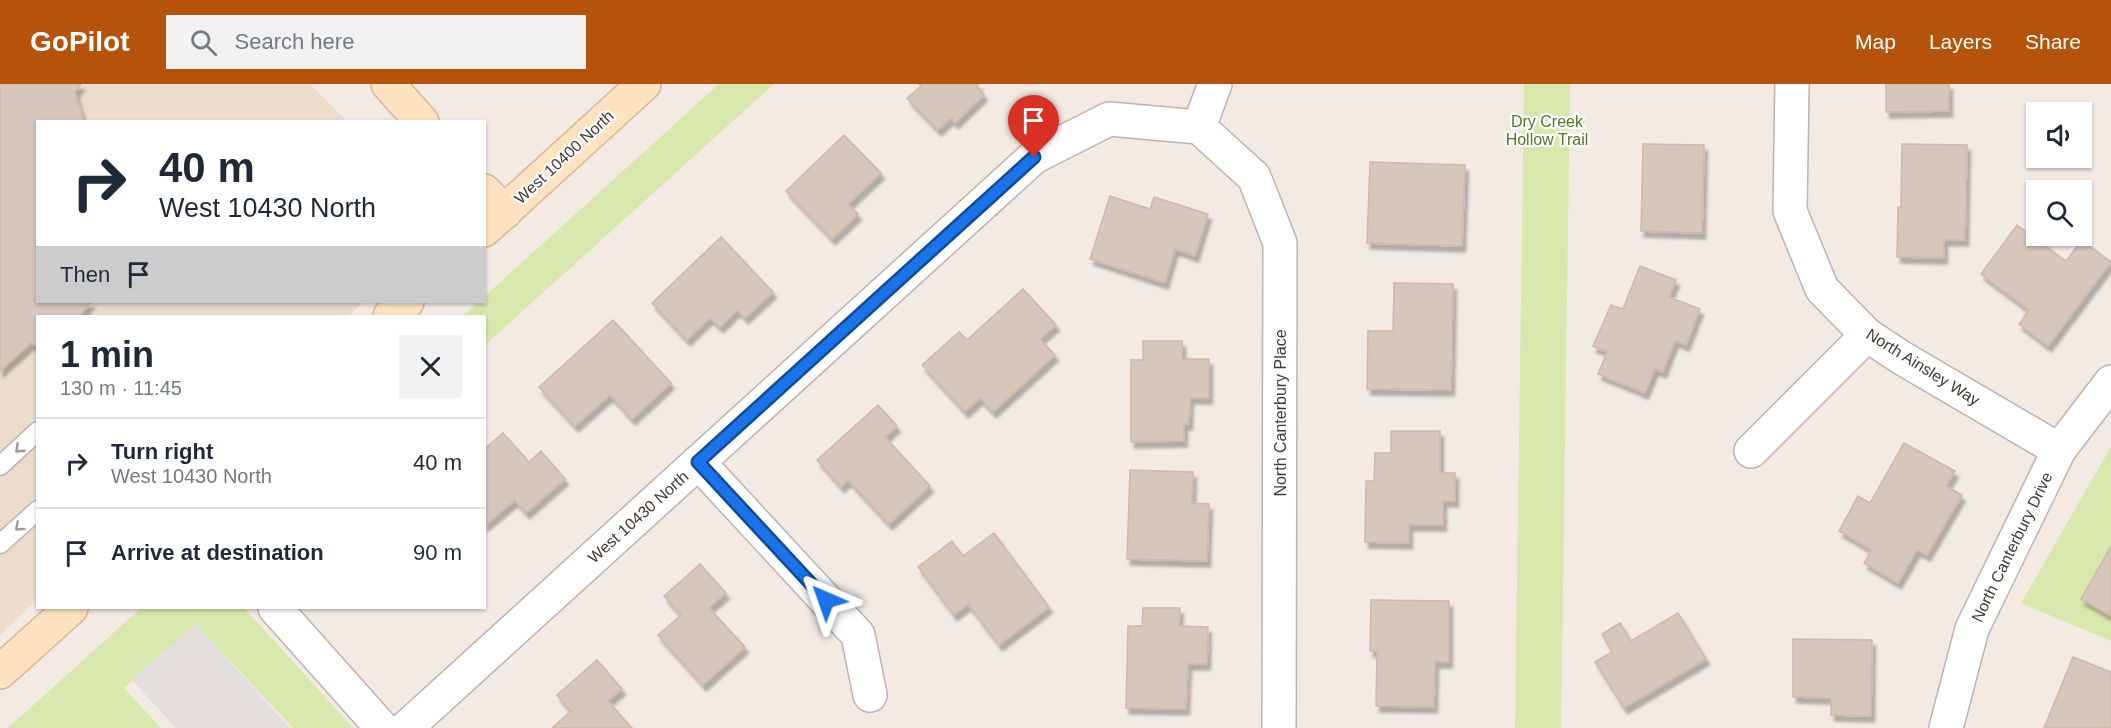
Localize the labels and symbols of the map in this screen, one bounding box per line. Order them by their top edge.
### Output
pin [1008,95,1059,157]
street label: West 10400 North [511,107,617,207]
park label: Dry Creek Hollow Trail [1506,113,1588,148]
street label: North Ainsley Way [1863,325,1983,409]
street label: North Canterbury Place [1272,329,1289,497]
one-way arrow [15,441,26,452]
street label: West 10430 North [585,468,691,566]
street label: North Canterbury Drive [1968,469,2056,625]
one-way arrow [15,520,26,531]
position arrow [794,568,858,632]

